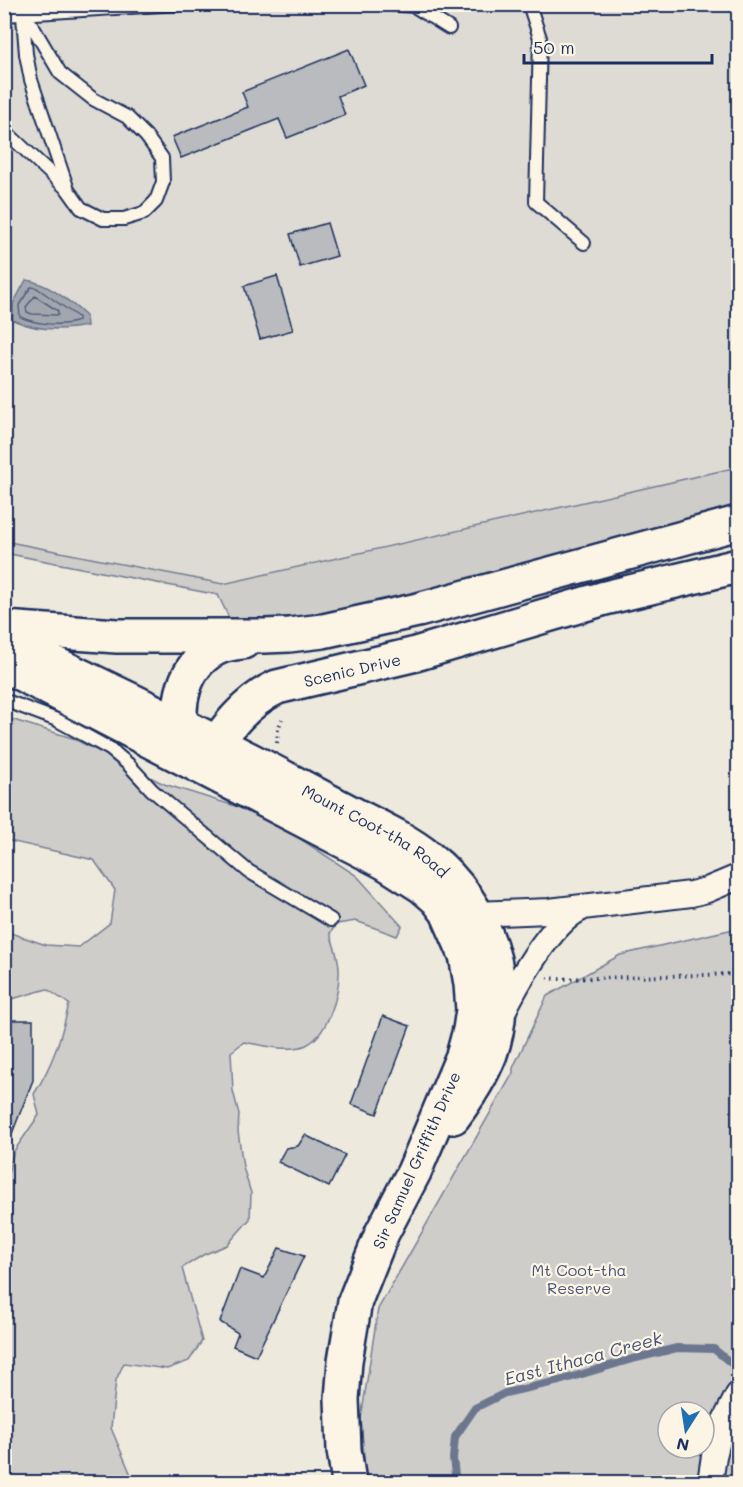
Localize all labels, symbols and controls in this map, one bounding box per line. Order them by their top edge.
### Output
scale bar [524,27,712,65]
text: 50 m [533,35,575,59]
street label: Scenic Drive [301,648,403,691]
street label: Mount Coot-tha Road [299,779,454,881]
street label: Sir Samuel Griffith Drive [367,1068,465,1252]
park label: Mt Coot-tha Reserve [531,1259,627,1298]
water label: East Ithaca Creek [501,1325,665,1391]
north arrow [656,1400,716,1460]
text: N [675,1434,691,1457]

